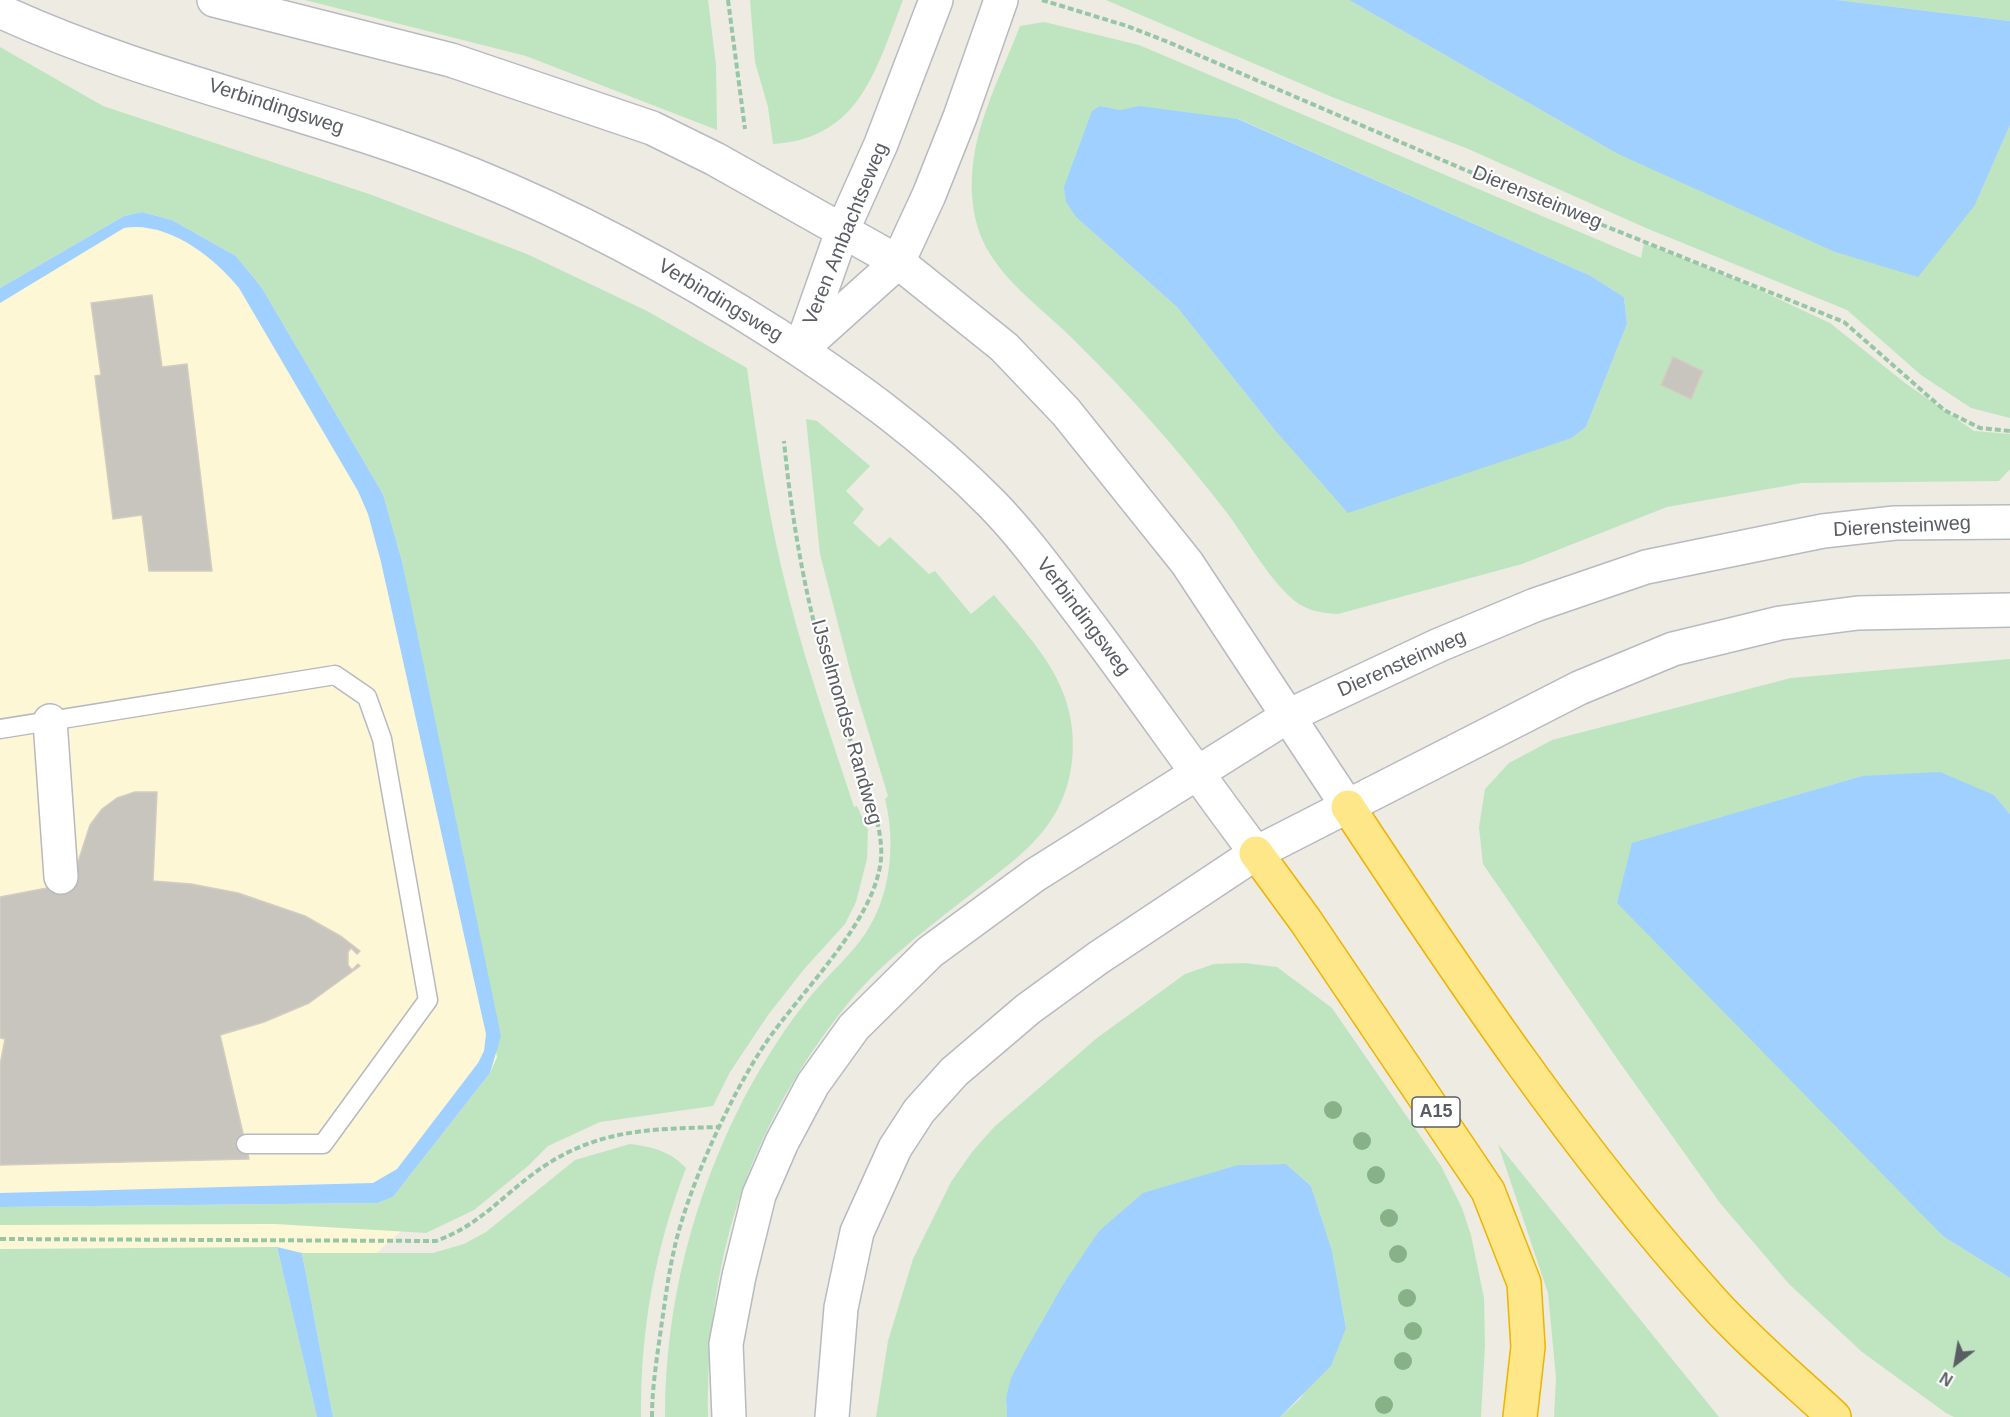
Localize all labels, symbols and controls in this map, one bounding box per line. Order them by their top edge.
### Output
street label: Verbindingsweg [205,74,347,140]
street label: Veren Ambachtseweg [798,139,894,329]
street label: Dierensteinweg [1469,161,1605,235]
street label: Verbindingsweg [653,254,787,348]
street label: Dierensteinweg [1833,511,1971,543]
street label: Verbindingsweg [1031,553,1135,681]
street label: IJsselmondse Randweg [805,617,887,827]
street label: Dierensteinweg [1334,625,1470,703]
road number: A15 [1412,1097,1460,1127]
north arrow [1926,1333,1986,1393]
text: N [1937,1369,1956,1389]

